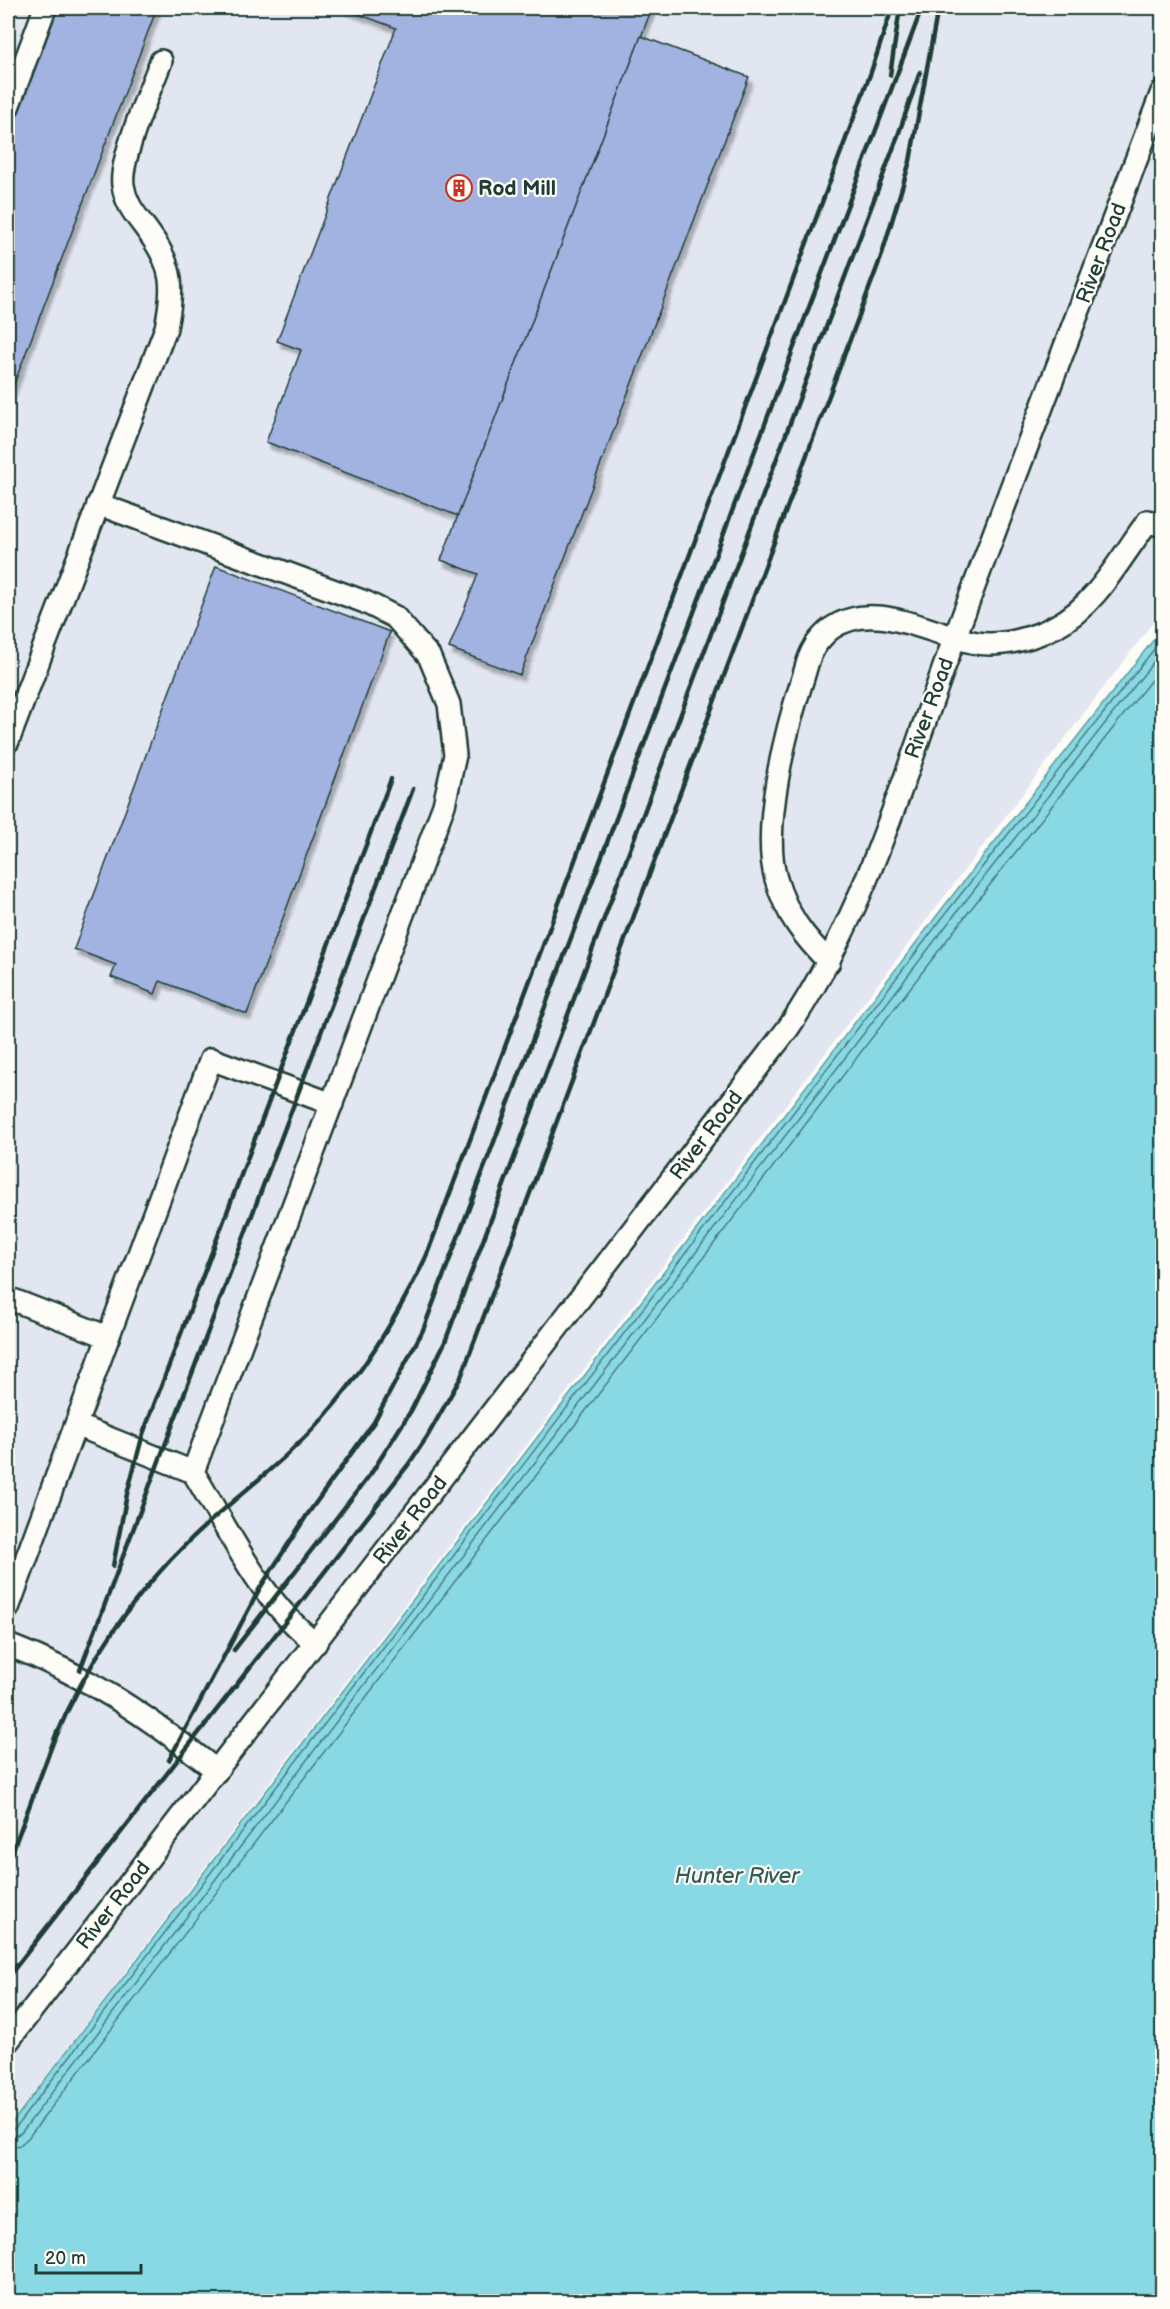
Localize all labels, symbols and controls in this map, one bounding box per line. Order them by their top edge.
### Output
building icon: Rod Mill [444,173,474,203]
place label: Rod Mill [478,176,556,201]
street label: River Road [1071,199,1132,307]
street label: River Road [900,654,959,762]
street label: River Road [665,1086,748,1185]
street label: River Road [368,1471,453,1570]
street label: River Road [71,1856,156,1955]
water label: Hunter River [675,1863,801,1890]
scale bar [36,2237,141,2275]
text: 20 m [45,2248,86,2269]

